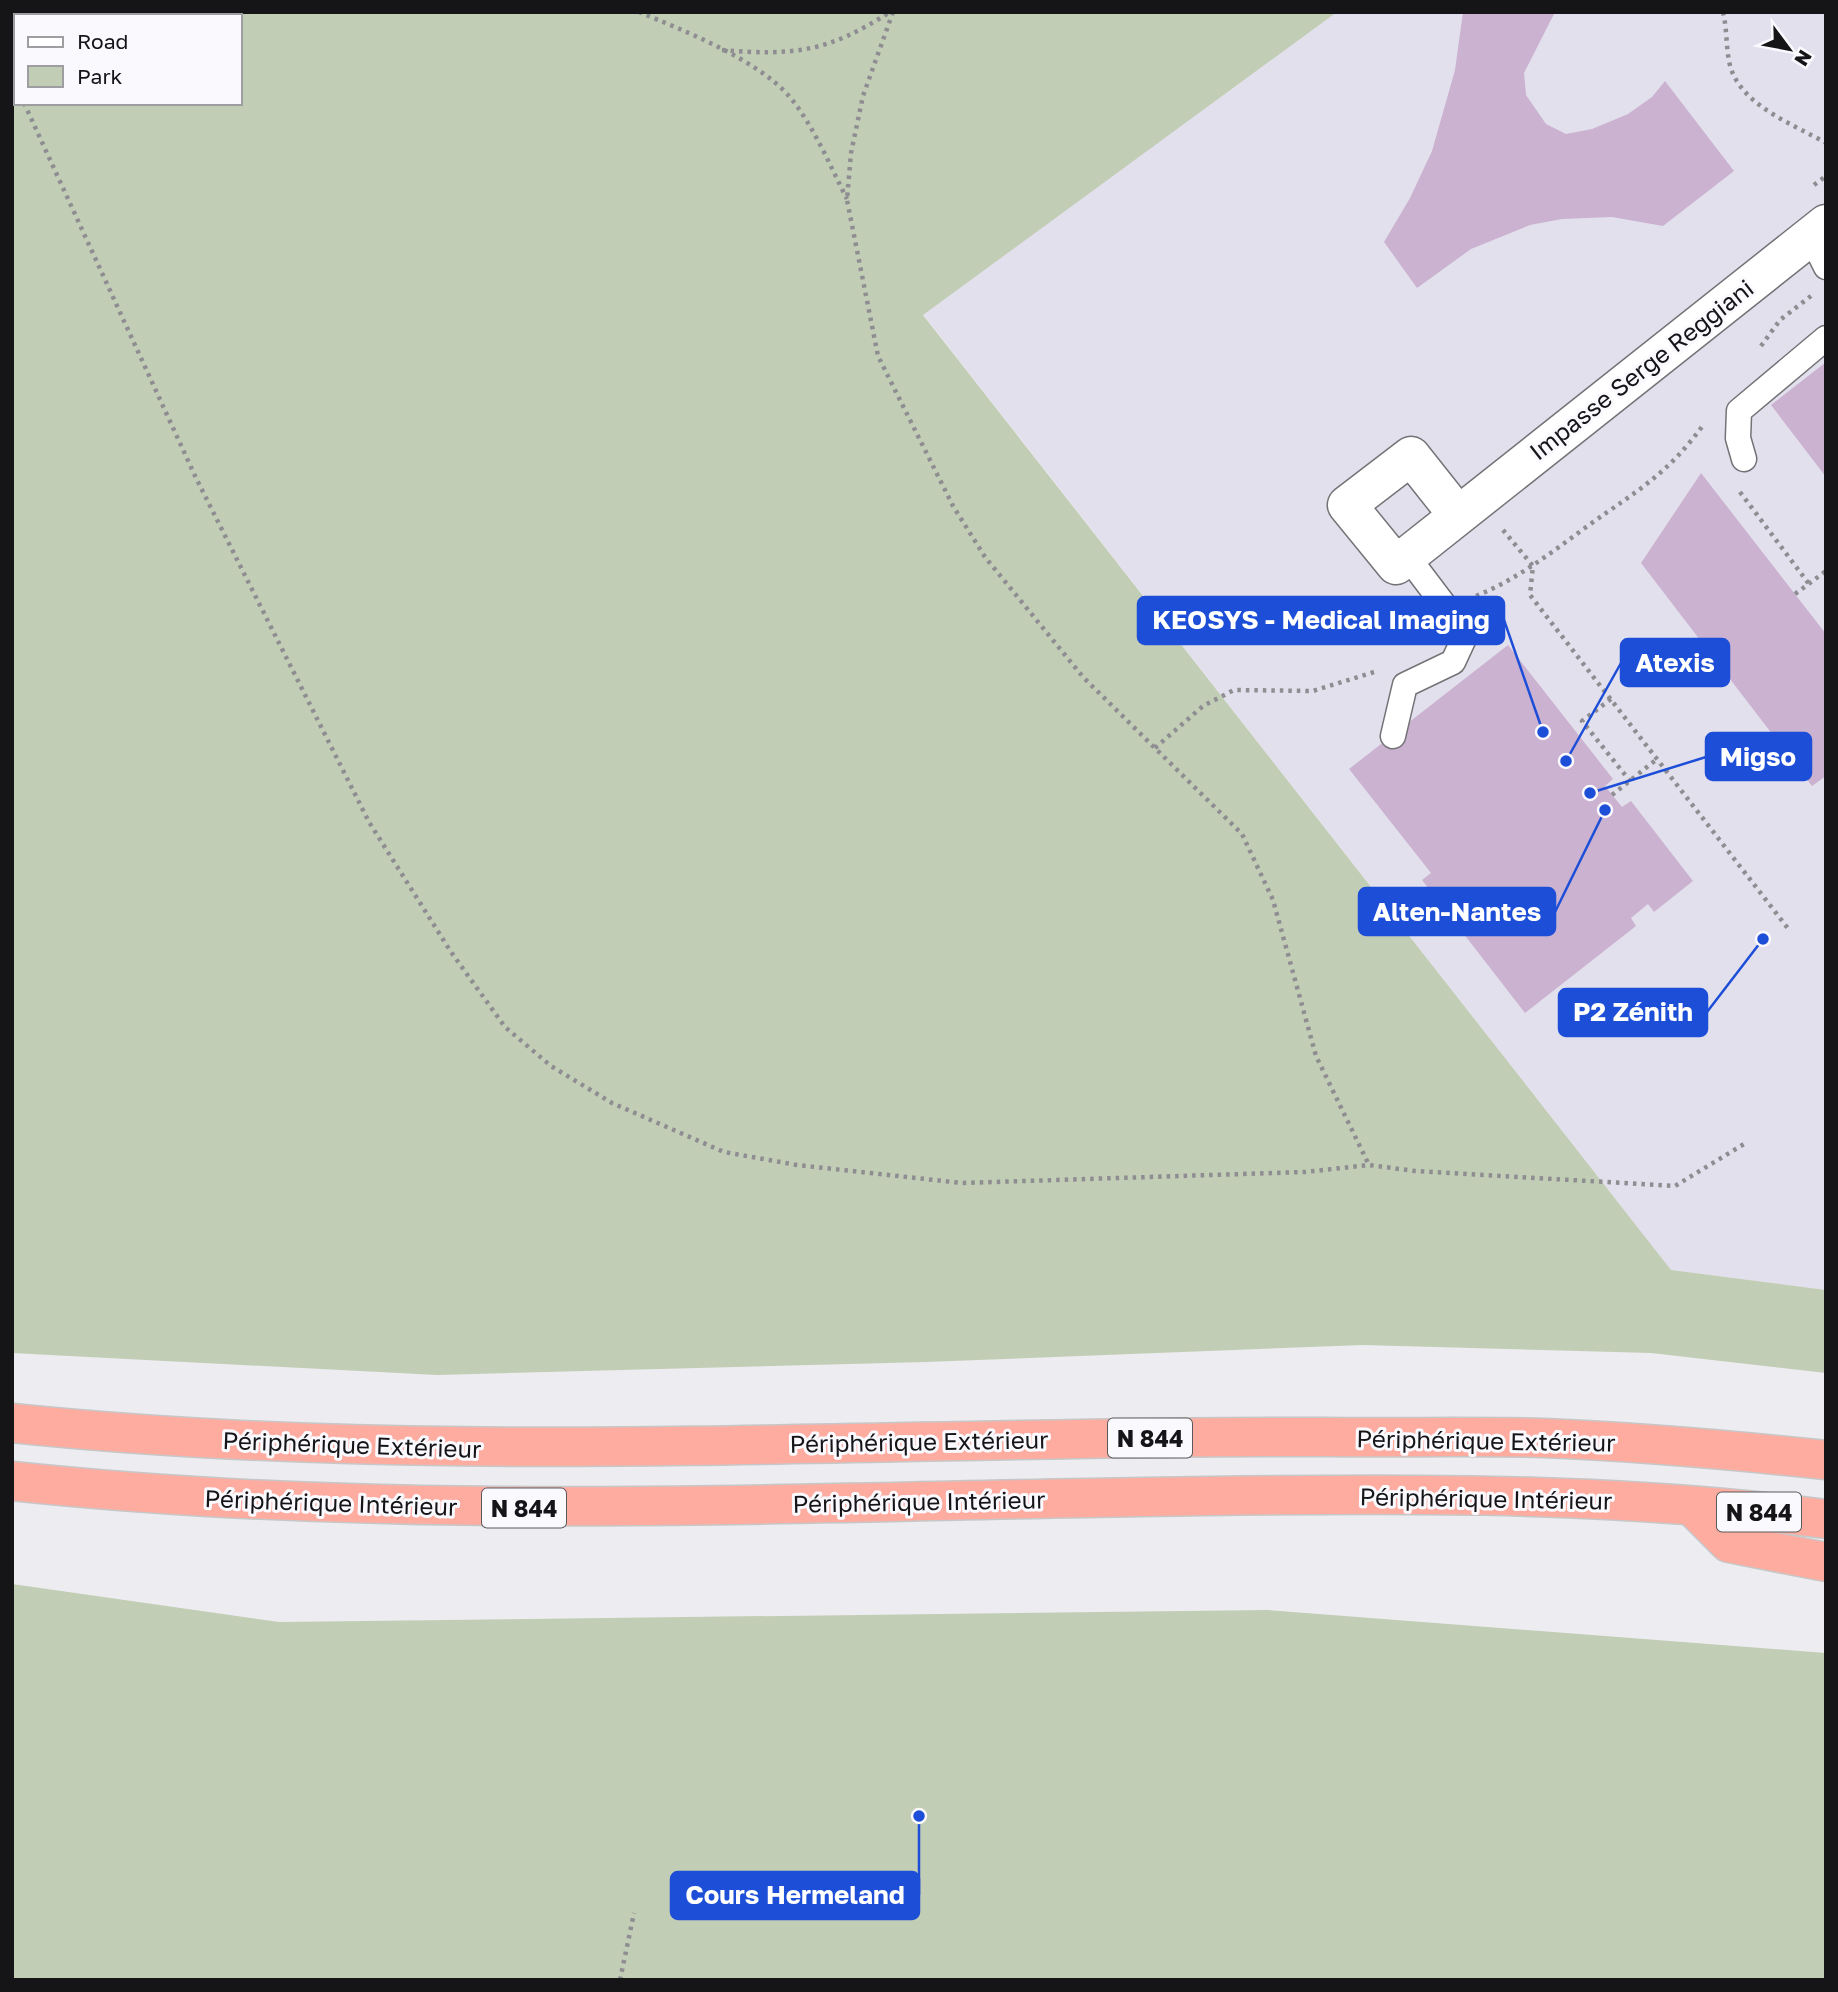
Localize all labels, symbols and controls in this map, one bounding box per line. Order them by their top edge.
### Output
legend [14,14,242,105]
north arrow [1754,14,1824,84]
text: Road [77,28,128,54]
text: N [1790,46,1817,70]
text: Park [77,63,123,89]
street label: Impasse Serge Reggiani [1523,273,1759,465]
callout: KEOSYS - Medical Imaging [1138,597,1504,644]
text: KEOSYS - Medical Imaging [1152,604,1490,635]
callout: Atexis [1621,639,1729,686]
text: Atexis [1635,647,1715,678]
callout: Migso [1706,733,1811,780]
text: Migso [1720,741,1796,772]
callout: Alten-Nantes [1359,888,1555,935]
text: Alten-Nantes [1373,896,1541,927]
callout: P2 Zénith [1559,989,1707,1036]
text: P2 Zénith [1573,996,1693,1027]
road number: N 844 [1108,1418,1192,1457]
street label: Périphérique Extérieur [1356,1423,1616,1457]
street label: Périphérique Extérieur [789,1424,1049,1458]
street label: Périphérique Extérieur [222,1425,482,1463]
street label: Périphérique Intérieur [1359,1481,1613,1515]
street label: Périphérique Intérieur [204,1483,458,1521]
street label: Périphérique Intérieur [792,1484,1046,1518]
road number: N 844 [482,1488,566,1527]
road number: N 844 [1717,1492,1801,1532]
callout: Cours Hermeland [671,1872,919,1919]
text: Cours Hermeland [685,1879,905,1910]

